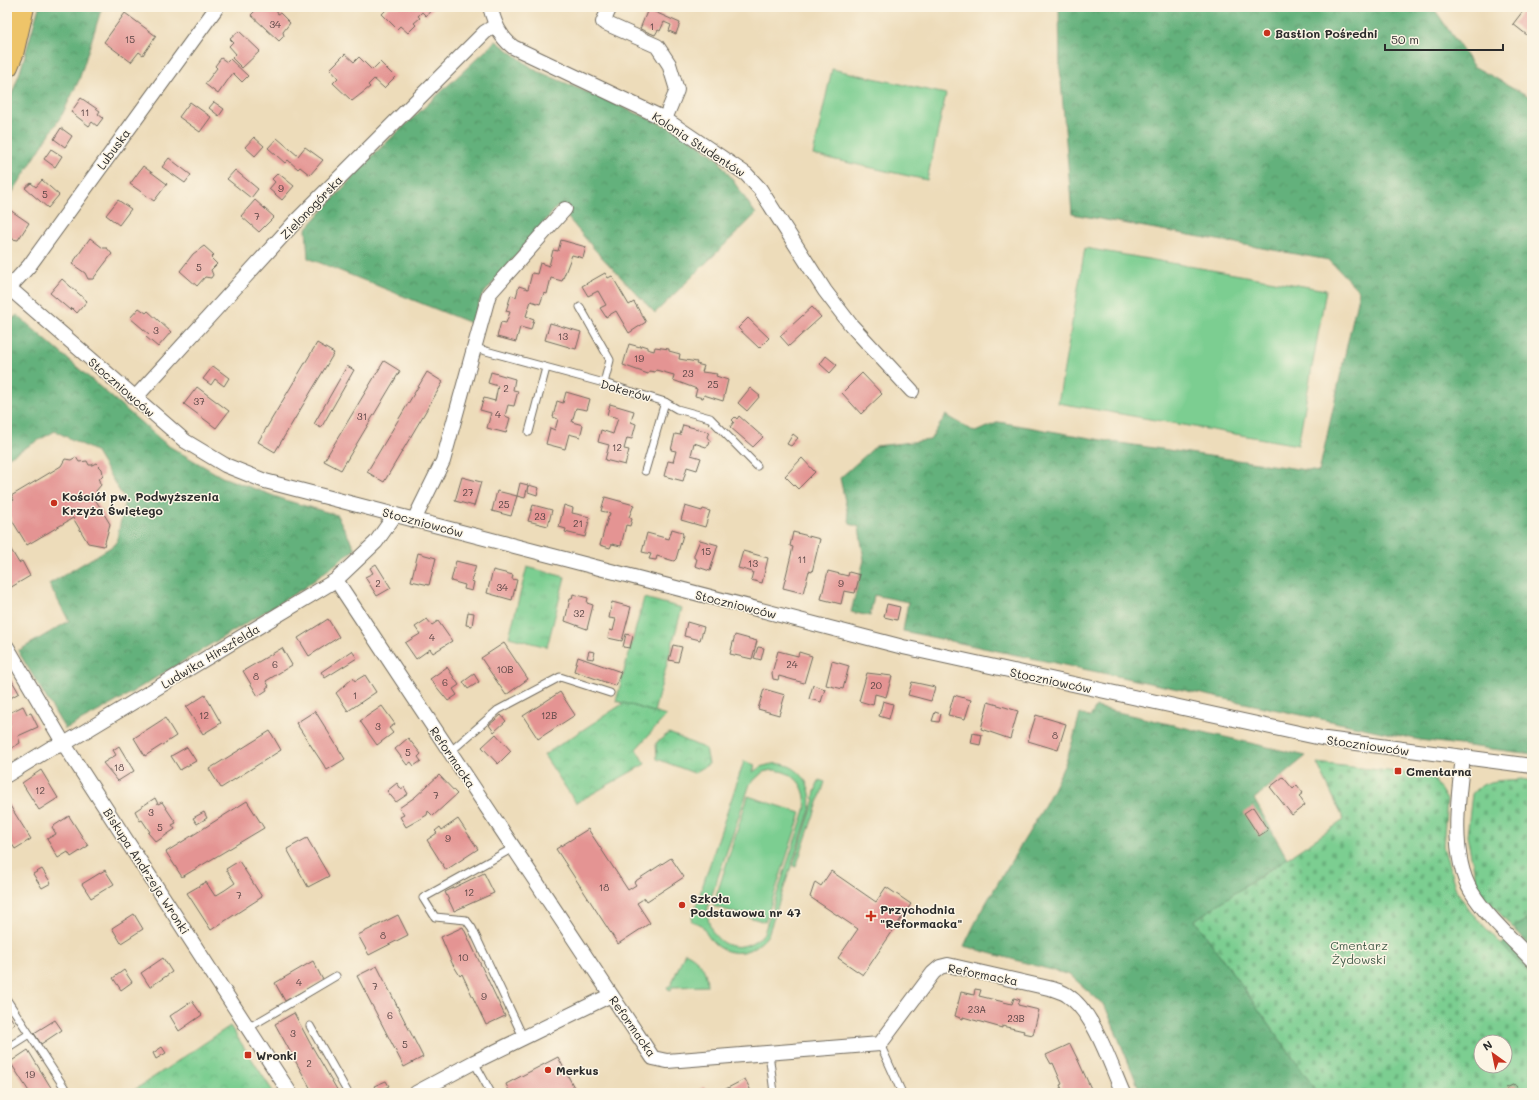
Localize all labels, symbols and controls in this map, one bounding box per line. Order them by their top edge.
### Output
house number: 34 [269,17,281,31]
house number: 1 [650,19,654,33]
place label: Bastion Pośredni [1275,25,1378,41]
scale bar [1385,26,1503,52]
marker: Bastion Pośredni [1262,28,1272,38]
text: 50 m [1391,31,1419,47]
house number: 15 [125,32,135,46]
house number: 11 [81,105,89,119]
street label: Kolonia Studentów [649,108,749,180]
street label: Lubuska [93,125,133,173]
street label: Zielonogórska [276,172,346,242]
house number: 9 [278,181,284,195]
house number: 5 [42,187,48,201]
house number: 7 [254,209,260,223]
house number: 5 [196,260,202,274]
house number: 3 [153,323,159,337]
house number: 13 [558,329,568,343]
house number: 19 [634,351,644,365]
street label: Stoczniowców [85,354,159,420]
house number: 23 [682,366,694,380]
street label: Dokerów [599,375,653,405]
house number: 25 [707,377,719,391]
house number: 2 [503,381,509,395]
house number: 37 [193,394,205,408]
house number: 4 [495,407,501,421]
house number: 31 [357,409,367,423]
house number: 12 [612,440,622,454]
house number: 27 [462,485,474,499]
place label: Kościół pw. Podwyższenia Krzyża Świętego [62,488,219,518]
house number: 25 [498,497,510,511]
marker: Kościół pw. Podwyższenia Krzyża Świętego [49,498,59,508]
street label: Stoczniowców [381,504,465,540]
house number: 23 [534,509,546,523]
house number: 21 [573,516,583,530]
house number: 15 [701,544,711,558]
house number: 11 [798,552,806,566]
house number: 13 [748,556,758,570]
house number: 2 [375,576,381,590]
house number: 9 [838,576,844,590]
house number: 34 [496,580,508,594]
street label: Stoczniowców [694,586,778,622]
house number: 32 [573,606,585,620]
street label: Ludwika Hirszfelda [158,620,262,692]
house number: 4 [429,630,435,644]
house number: 6 [272,657,278,671]
house number: 24 [786,657,798,671]
house number: 10B [497,662,513,676]
street label: Stoczniowców [1009,664,1093,696]
house number: 8 [253,669,259,683]
house number: 6 [442,675,448,689]
house number: 20 [870,678,882,692]
house number: 1 [353,688,357,702]
house number: 12 [199,708,209,722]
house number: 12B [541,708,557,722]
house number: 3 [375,719,381,733]
street label: Reformacka [427,723,479,791]
house number: 8 [1052,728,1058,742]
street label: Stoczniowców [1326,731,1410,759]
house number: 5 [405,745,411,759]
house number: 18 [114,760,124,774]
place label: Cmentarna [1406,763,1472,779]
marker: Cmentarna [1393,766,1403,776]
house number: 12 [35,783,45,797]
house number: 7 [433,788,439,802]
street label: Biskupa Andrzeja Wronki [100,805,194,937]
house number: 3 [148,805,154,819]
house number: 5 [157,820,163,834]
house number: 9 [445,831,451,845]
house number: 18 [599,880,609,894]
house number: 12 [464,885,474,899]
house number: 7 [236,888,242,902]
place label: Szkoła Podstawowa nr 47 [690,890,801,920]
marker: Szkoła Podstawowa nr 47 [677,900,687,910]
place label: Przychodnia "Reformacka" [880,901,963,931]
marker: Przychodnia "Reformacka" [865,910,877,922]
house number: 8 [380,928,386,942]
park label: Cmentarz Żydowski [1330,937,1388,967]
house number: 10 [458,950,468,964]
street label: Reformacka [947,959,1019,989]
house number: 4 [296,975,302,989]
house number: 7 [372,979,378,993]
house number: 9 [481,989,487,1003]
street label: Reformacka [606,992,660,1060]
house number: 23A [968,1002,986,1016]
house number: 6 [387,1008,393,1022]
house number: 23B [1007,1011,1025,1025]
house number: 3 [290,1026,296,1040]
north arrow [1473,1034,1513,1074]
house number: 5 [402,1037,408,1051]
text: N [1480,1037,1495,1054]
place label: Wronki [256,1047,297,1063]
marker: Wronki [243,1050,253,1060]
house number: 2 [306,1056,312,1070]
place label: Merkus [556,1062,599,1078]
marker: Merkus [543,1065,553,1075]
house number: 19 [25,1067,35,1081]

